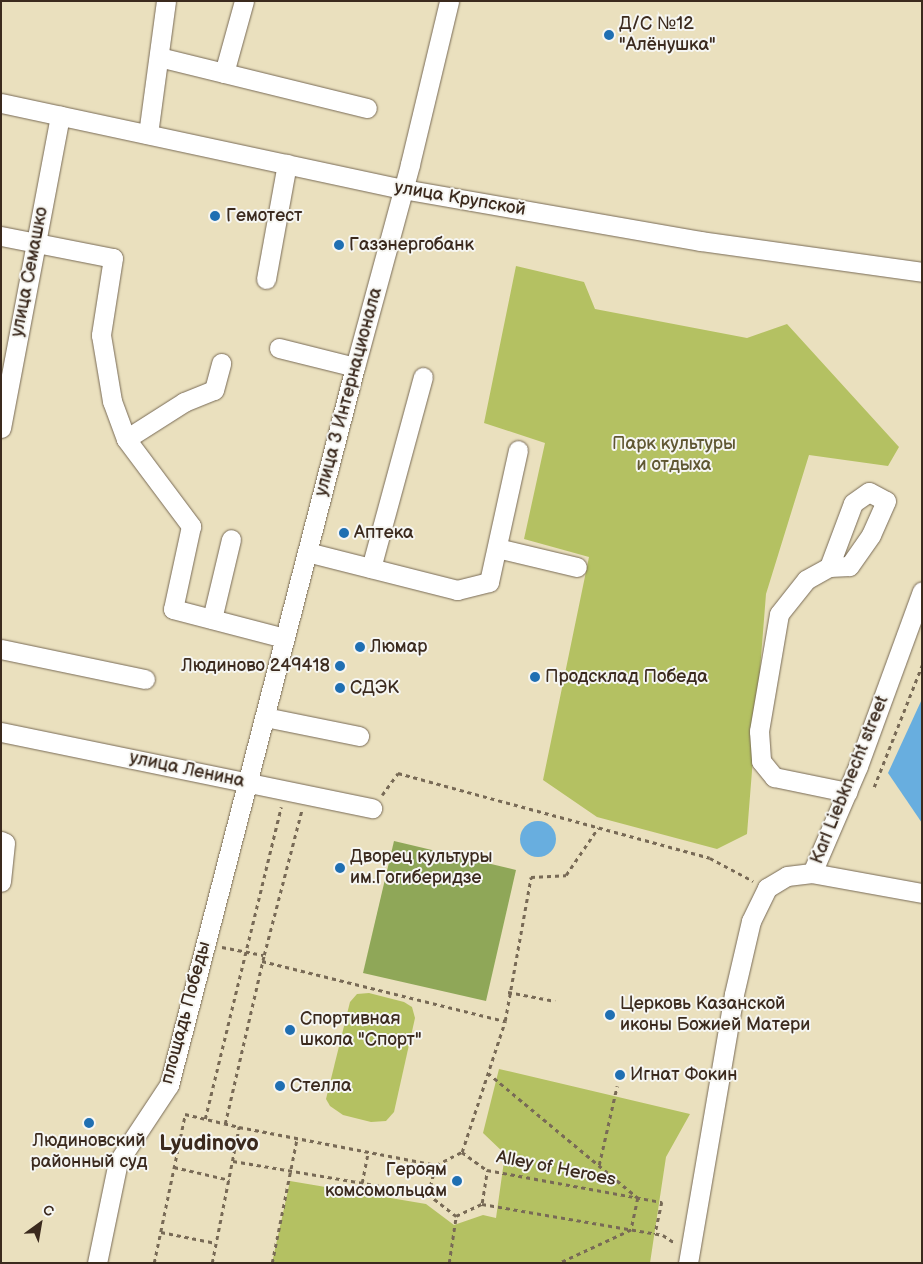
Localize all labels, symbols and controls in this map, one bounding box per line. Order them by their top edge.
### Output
place label: Д/С №12 "Алёнушка" [619,14,716,56]
marker: Д/С №12 "Алёнушка" [603,29,615,41]
street label: улица Крупской [393,177,527,221]
street label: улица Семашко [7,205,53,339]
place label: Гемотест [226,205,302,227]
marker: Гемотест [208,209,222,223]
place label: Газэнергобанк [349,234,474,256]
marker: Газэнергобанк [333,239,345,251]
street label: улица 3 Интернационала [311,285,387,499]
park label: Парк культуры и отдыха [612,434,736,476]
place label: Аптека [354,522,414,544]
marker: Аптека [338,527,350,539]
place label: Люмар [370,636,428,658]
marker: Люмар [354,641,366,653]
place label: Людиново 249418 [181,655,330,677]
marker: Людиново 249418 [334,660,346,672]
place label: Продсклад Победа [545,666,708,688]
marker: Продсклад Победа [529,671,541,683]
place label: СДЭК [350,677,399,699]
marker: СДЭК [334,682,346,694]
street label: Karl Liebknecht street [806,693,894,867]
street label: улица Ленина [127,747,247,793]
place label: Дворец культуры им.Гогиберидзе [350,847,492,890]
marker: Дворец культуры им.Гогиберидзе [334,862,346,874]
street label: площадь Победы [157,939,215,1087]
place label: Церковь Казанской иконы Божией Матери [620,994,810,1036]
place label: Спортивная школа "Спорт" [300,1009,422,1052]
marker: Церковь Казанской иконы Божией Матери [604,1009,616,1021]
marker: Спортивная школа "Спорт" [284,1024,296,1036]
place label: Игнат Фокин [630,1064,738,1086]
marker: Игнат Фокин [614,1069,626,1081]
place label: Стелла [290,1075,352,1097]
marker: Стелла [274,1080,286,1092]
marker: Людиновский районный суд [83,1117,95,1129]
place label: Людиновский районный суд [31,1131,147,1174]
district label: Lyudinovo [159,1131,259,1157]
street label: Alley of Heroes [494,1147,618,1191]
place label: Героям комсомольцам [325,1160,447,1202]
marker: Героям комсомольцам [451,1175,463,1187]
north arrow [15,1199,65,1249]
text: С [40,1201,57,1221]

